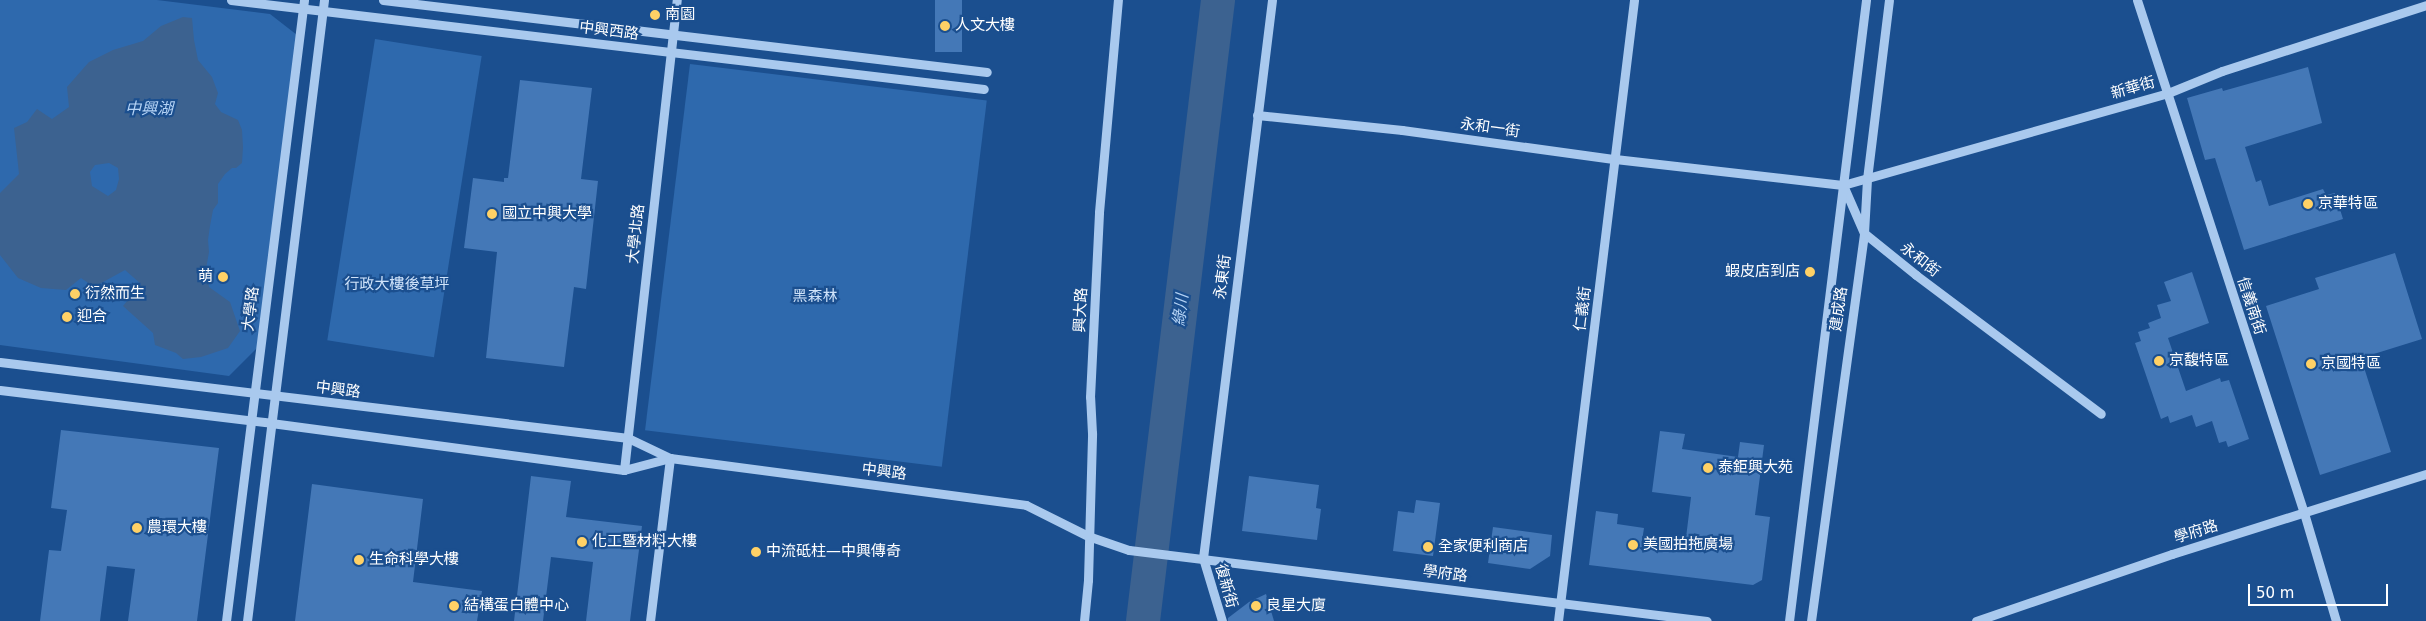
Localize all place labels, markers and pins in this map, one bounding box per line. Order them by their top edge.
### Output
place label: 南園 [665,6,695,24]
marker: 南園 [649,9,661,21]
place label: 人文大樓 [955,17,1015,35]
marker: 人文大樓 [939,20,951,32]
place label: 京華特區 [2318,195,2378,213]
marker: 京華特區 [2302,198,2314,210]
place label: 國立中興大學 [502,205,592,223]
marker: 國立中興大學 [486,208,498,220]
place label: 蝦皮店到店 [1725,263,1800,281]
marker: 蝦皮店到店 [1804,266,1816,278]
place label: 萌 [198,268,213,286]
marker: 萌 [217,271,229,283]
place label: 衍然而生 [85,285,145,303]
marker: 衍然而生 [69,288,81,300]
place label: 迎合 [77,308,107,326]
marker: 迎合 [61,311,73,323]
place label: 京馥特區 [2169,352,2229,370]
marker: 京馥特區 [2153,355,2165,367]
place label: 京國特區 [2321,355,2381,373]
marker: 京國特區 [2305,358,2317,370]
place label: 泰鉅興大苑 [1718,459,1793,477]
marker: 泰鉅興大苑 [1702,462,1714,474]
place label: 農環大樓 [147,519,207,537]
marker: 農環大樓 [131,522,143,534]
place label: 化工暨材料大樓 [592,533,697,551]
marker: 化工暨材料大樓 [576,536,588,548]
place label: 美國拍拖廣場 [1643,536,1733,554]
place label: 全家便利商店 [1438,538,1528,556]
marker: 美國拍拖廣場 [1627,539,1639,551]
marker: 全家便利商店 [1422,541,1434,553]
place label: 中流砥柱—中興傳奇 [766,543,901,561]
marker: 中流砥柱—中興傳奇 [750,546,762,558]
place label: 生命科學大樓 [369,551,459,569]
marker: 生命科學大樓 [353,554,365,566]
place label: 結構蛋白體中心 [464,597,569,615]
place label: 良星大廈 [1266,597,1326,615]
marker: 結構蛋白體中心 [448,600,460,612]
marker: 良星大廈 [1250,600,1262,612]

